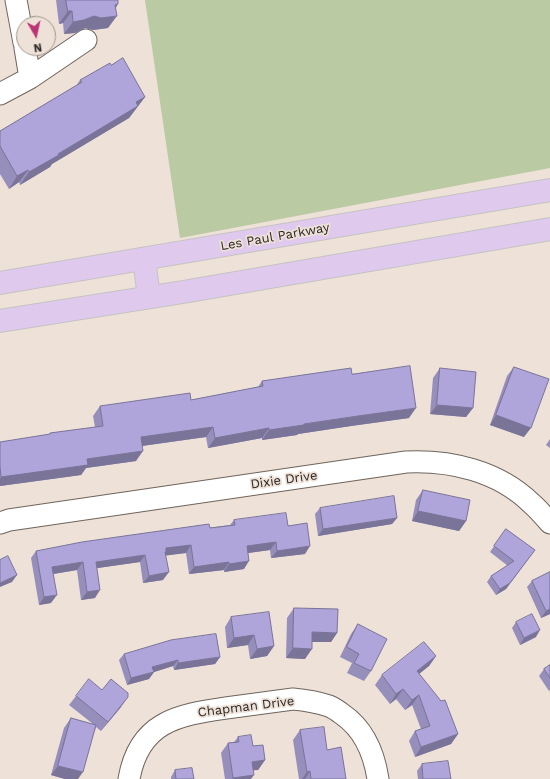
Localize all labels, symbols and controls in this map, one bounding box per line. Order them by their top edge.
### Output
north arrow [16,16,56,56]
text: N [33,40,43,54]
street label: Les Paul Parkway [219,220,331,254]
street label: Dixie Drive [250,468,318,492]
street label: Chapman Drive [197,693,295,721]

